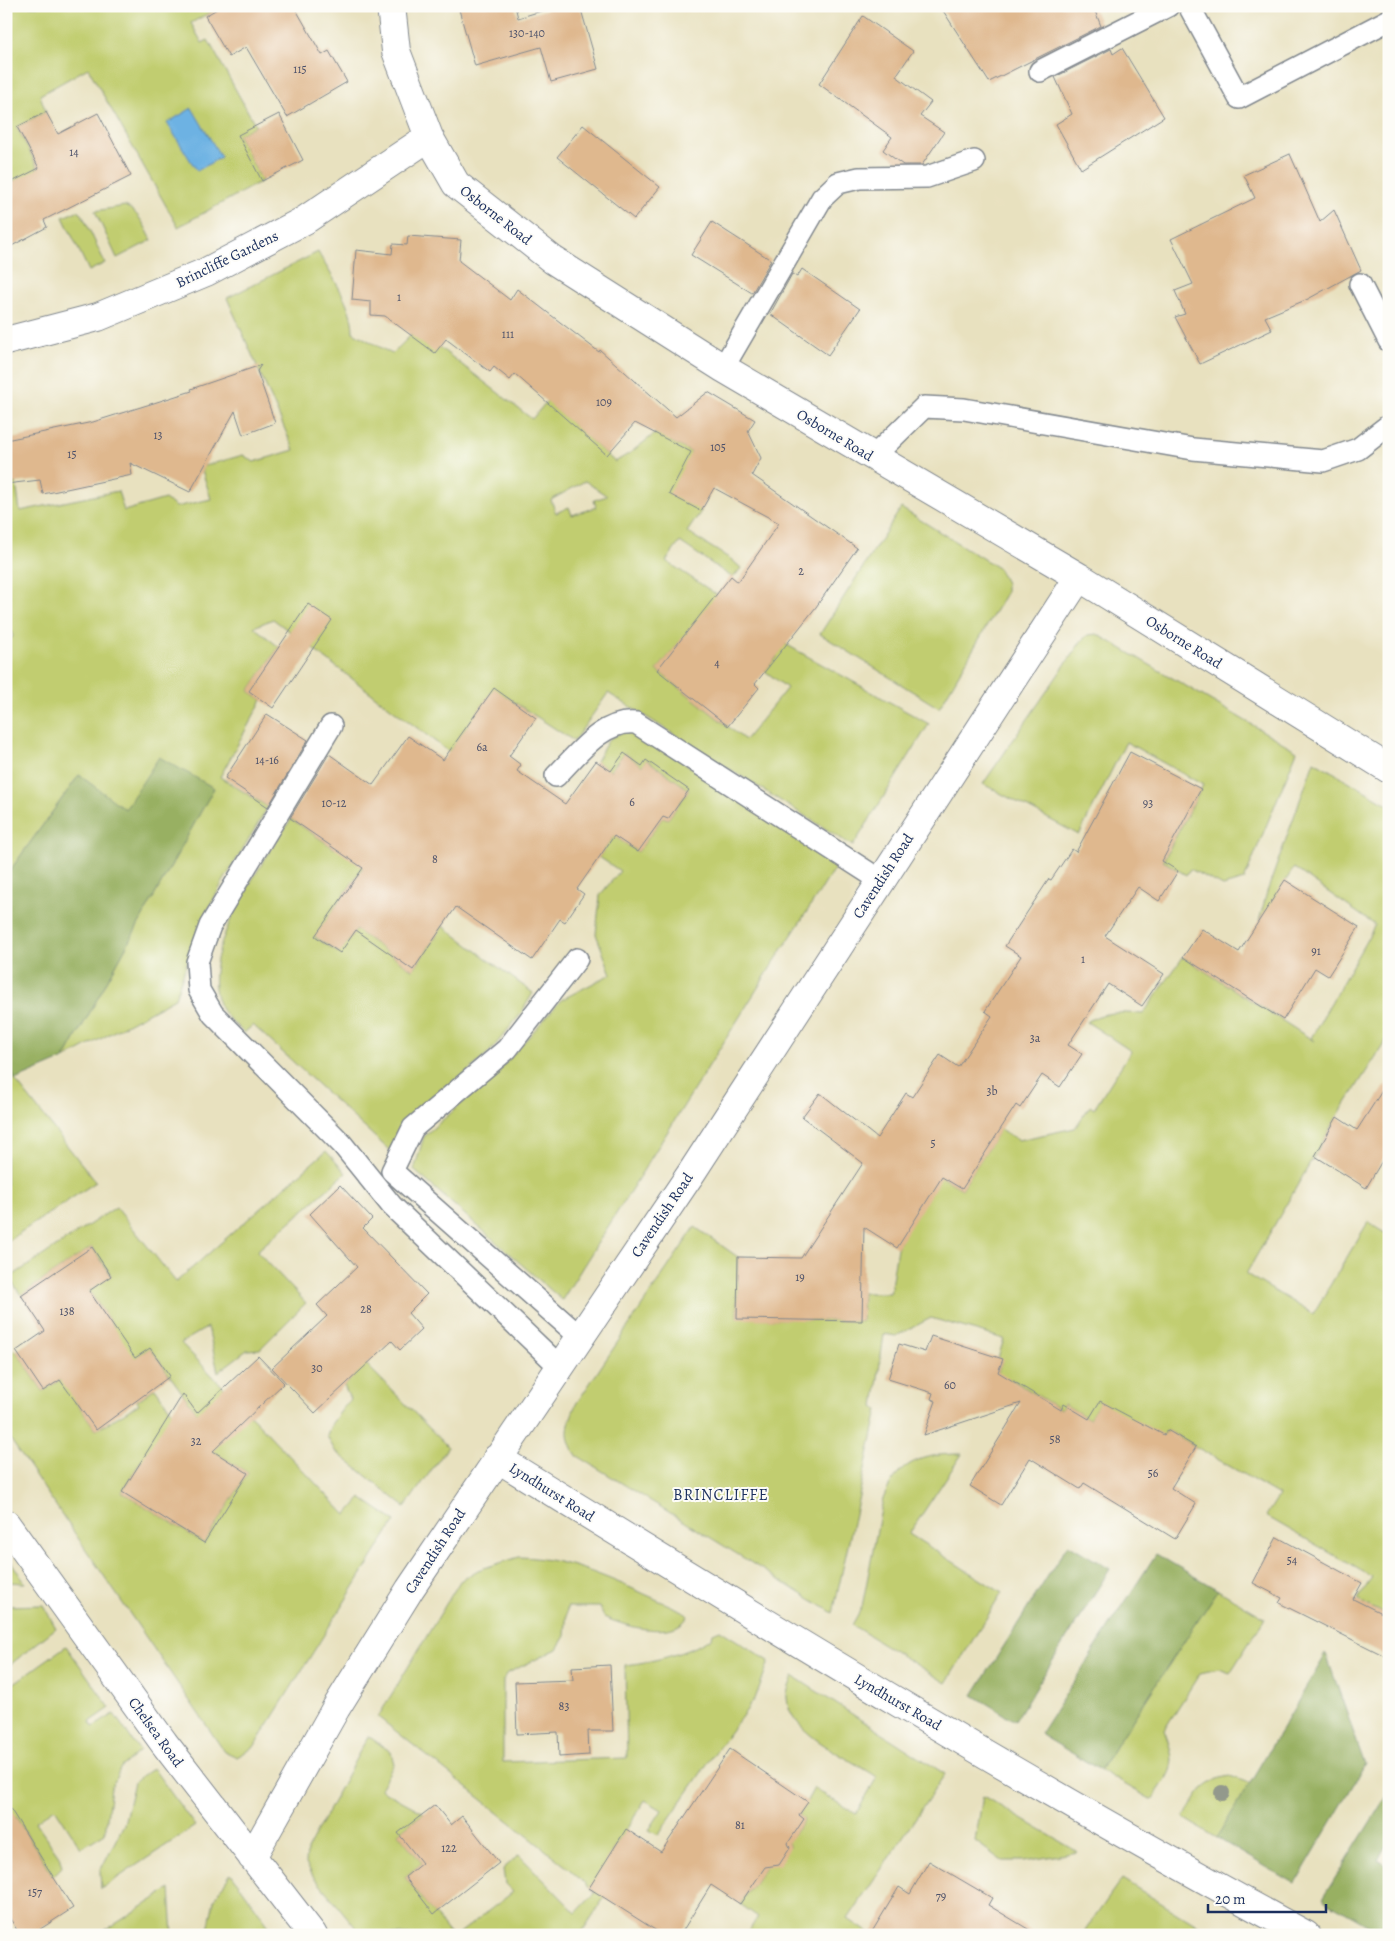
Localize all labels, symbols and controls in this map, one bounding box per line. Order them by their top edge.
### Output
house number: 130-140 [509,25,545,41]
house number: 115 [293,61,307,77]
house number: 14 [69,144,79,160]
street label: Osborne Road [456,181,537,250]
street label: Brincliffe Gardens [172,226,282,292]
house number: 1 [397,289,401,305]
house number: 111 [502,326,514,342]
house number: 109 [596,394,612,410]
street label: Osborne Road [793,404,878,466]
house number: 13 [153,427,163,443]
house number: 105 [710,439,726,455]
house number: 15 [67,446,77,462]
house number: 2 [798,563,804,579]
street label: Osborne Road [1142,611,1227,674]
house number: 4 [714,655,720,671]
house number: 6a [476,739,488,755]
house number: 14-16 [255,752,279,768]
house number: 6 [629,794,635,810]
house number: 10-12 [322,795,347,811]
house number: 93 [1143,795,1153,811]
street label: Cavendish Road [848,829,919,923]
house number: 8 [432,851,438,867]
house number: 91 [1311,943,1321,959]
house number: 1 [1081,951,1085,967]
house number: 3a [1030,1030,1041,1046]
house number: 3b [986,1083,998,1099]
house number: 5 [930,1135,936,1151]
street label: Cavendish Road [626,1168,698,1261]
house number: 19 [795,1269,805,1285]
house number: 28 [360,1301,372,1317]
house number: 138 [60,1303,75,1319]
house number: 30 [311,1360,323,1376]
house number: 60 [944,1377,956,1393]
house number: 58 [1050,1431,1061,1447]
house number: 32 [191,1433,202,1449]
street label: Lyndhurst Road [505,1458,599,1527]
house number: 56 [1148,1465,1159,1481]
district label: BRINCLIFFE [673,1484,769,1506]
street label: Cavendish Road [400,1504,471,1598]
house number: 54 [1287,1552,1298,1568]
street label: Lyndhurst Road [851,1669,946,1735]
street label: Chelsea Road [124,1693,189,1772]
house number: 83 [559,1698,569,1714]
house number: 81 [735,1817,745,1833]
house number: 122 [441,1840,457,1856]
scale bar [1208,1881,1325,1913]
house number: 157 [28,1884,43,1900]
house number: 79 [936,1888,946,1904]
text: 20 m [1215,1889,1246,1909]

